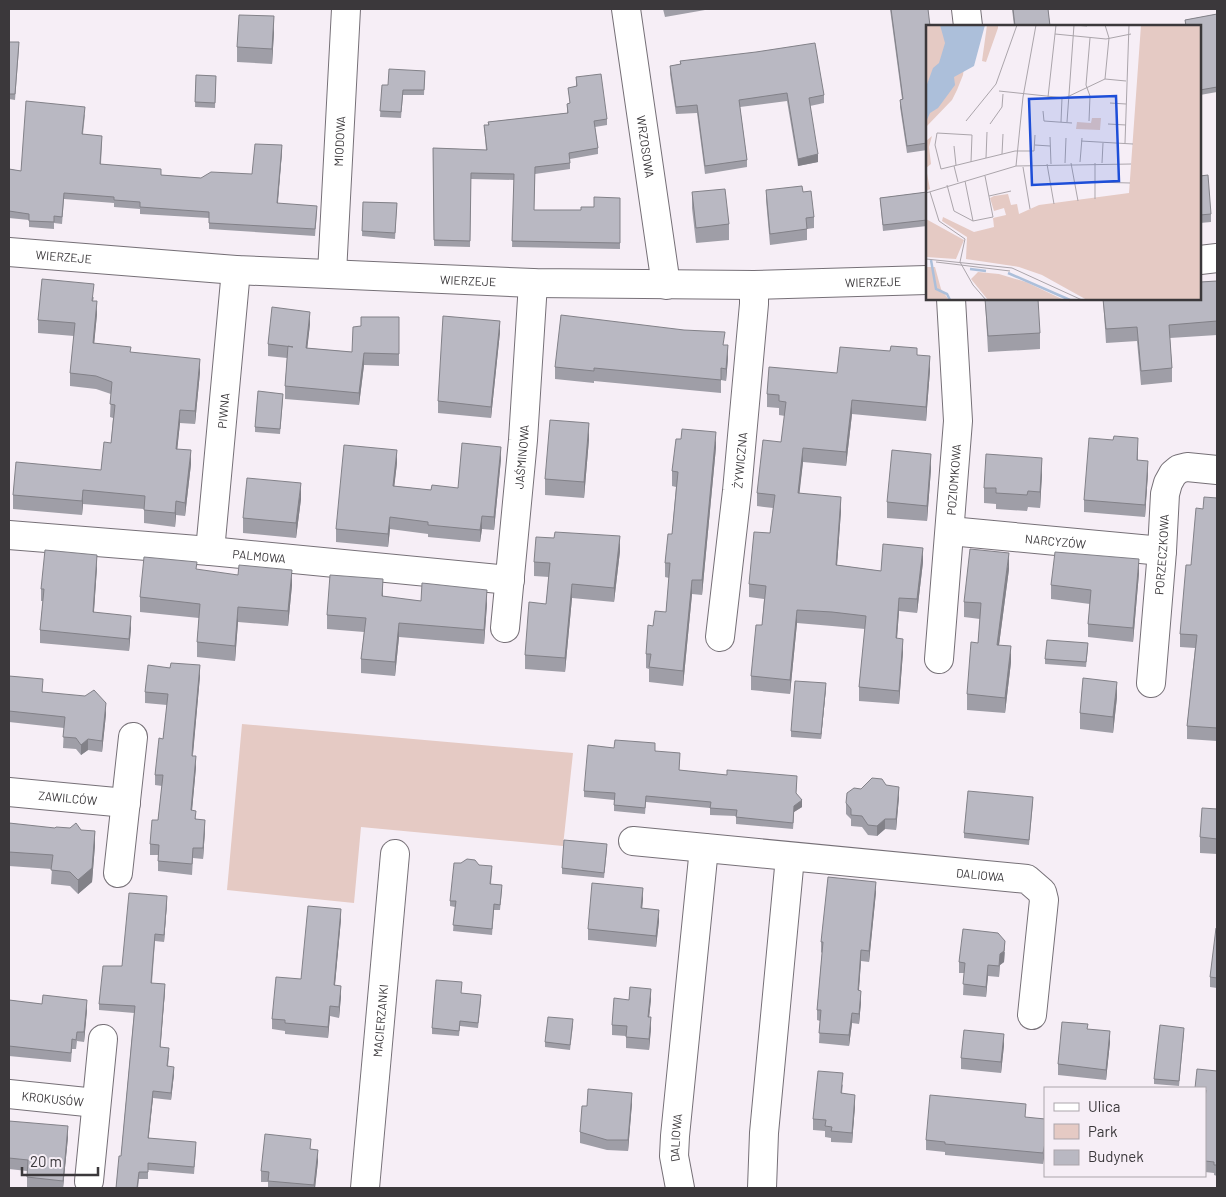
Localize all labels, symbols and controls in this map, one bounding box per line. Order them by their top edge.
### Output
inset map [926,25,1201,300]
street label: WRZOSOWA [634,114,657,179]
street label: MIODOWA [331,116,347,167]
street label: WIERZEJE [35,247,92,266]
street label: WIERZEJE [440,272,497,288]
street label: WIERZEJE [845,274,901,289]
street label: PIWNA [214,392,232,429]
street label: JAŚMINOWA [511,424,531,490]
street label: ŻYWICZNA [730,431,749,489]
street label: POZIOMKOWA [943,443,963,516]
street label: PORZECZKOWA [1151,514,1171,595]
street label: NARCYZÓW [1024,531,1087,551]
street label: PALMOWA [232,546,287,565]
street label: ZAWILCÓW [38,788,98,807]
street label: DALIOWA [956,865,1005,884]
street label: MACIERZANKI [370,984,390,1058]
legend [1044,1087,1206,1177]
street label: KROKUSÓW [21,1088,85,1109]
text: Ulica [1088,1097,1120,1115]
street label: DALIOWA [667,1113,684,1163]
text: Park [1088,1122,1118,1140]
scale bar [22,1144,99,1176]
text: Budynek [1088,1147,1144,1165]
text: 20 m [30,1152,62,1170]

